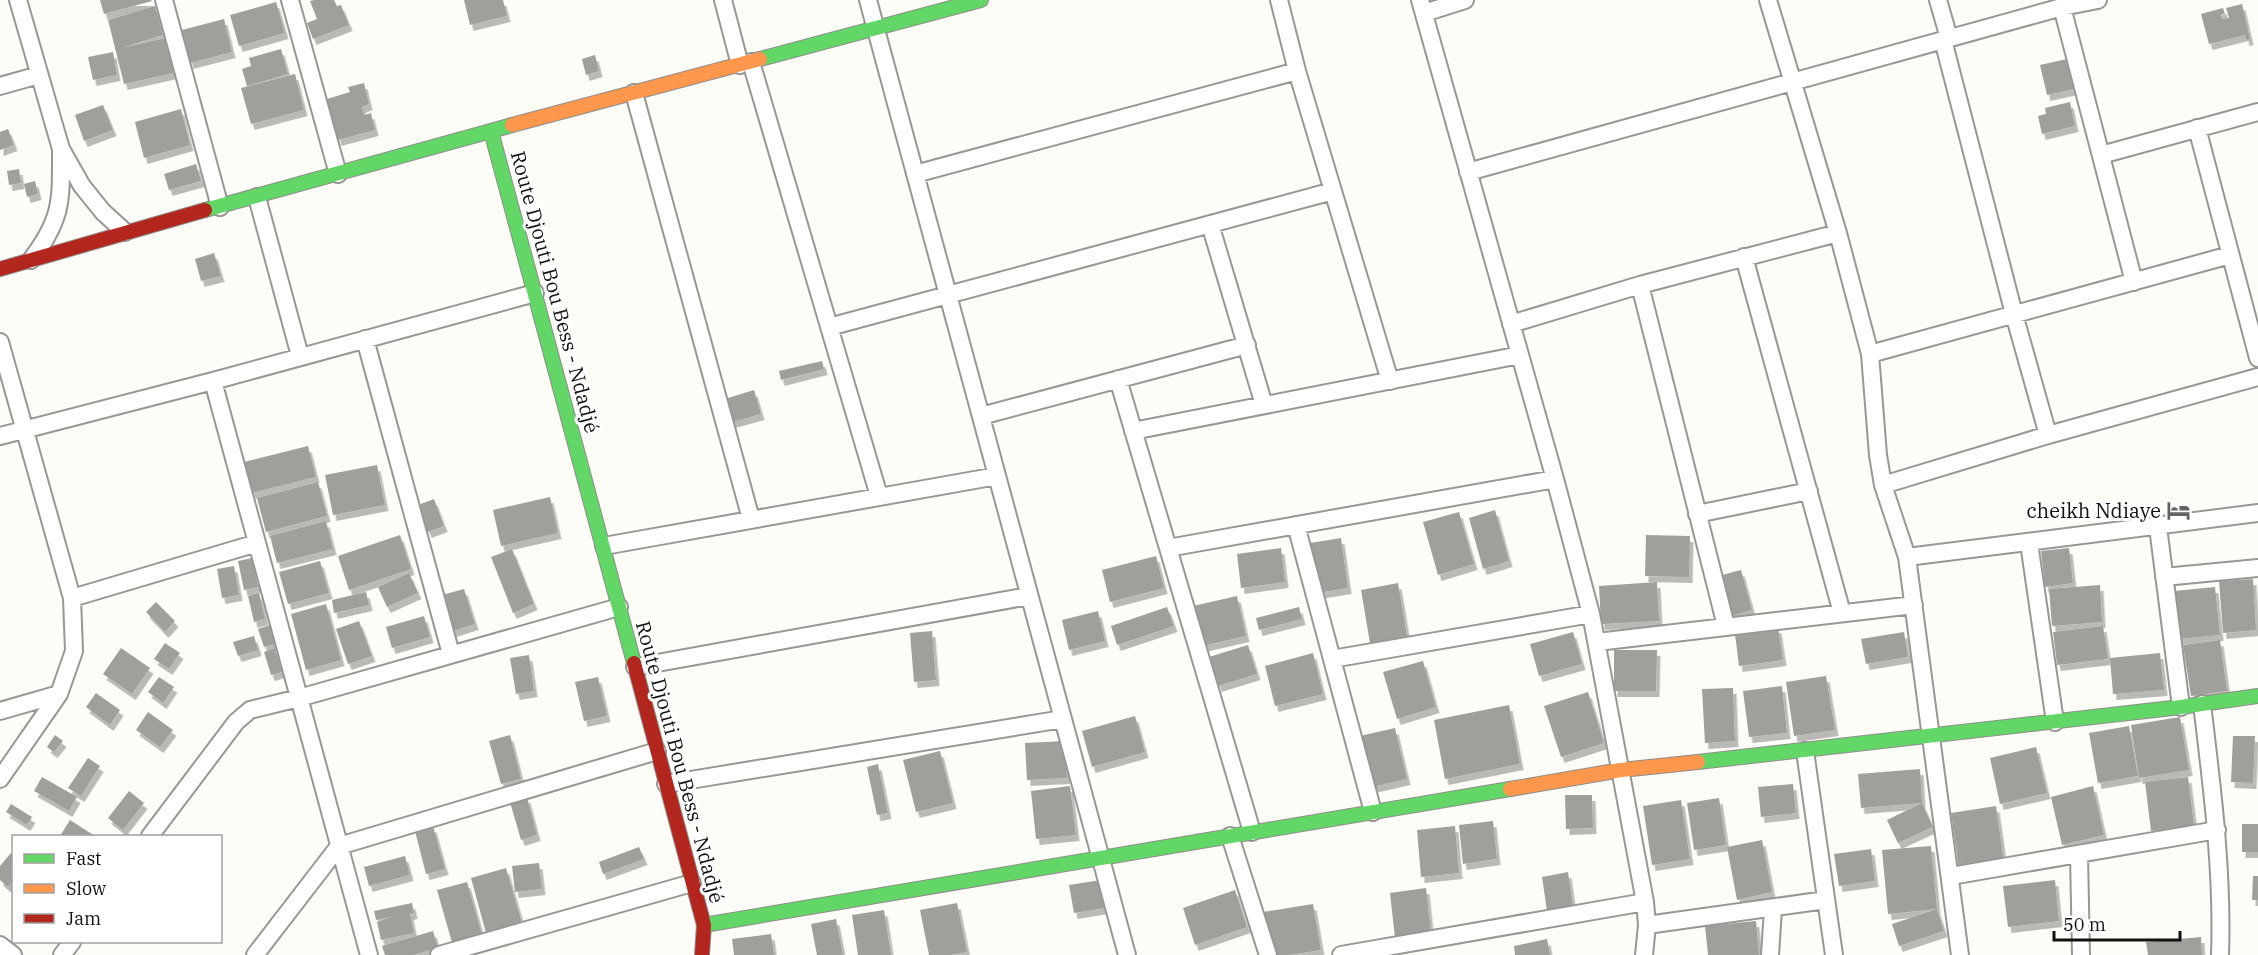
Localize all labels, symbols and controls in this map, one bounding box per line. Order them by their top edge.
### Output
street label: Route Djouti Bou Bess - Ndadjé [505,148,606,436]
place label: cheikh Ndiaye [2027,497,2161,524]
hotel icon: cheikh Ndiaye [2166,498,2192,524]
street label: Route Djouti Bou Bess - Ndadjé [630,618,731,906]
legend [12,835,222,943]
text: Fast [66,847,101,870]
text: Slow [66,877,106,900]
scale bar [2054,904,2180,942]
text: Jam [66,907,101,930]
text: 50 m [2063,913,2106,936]

